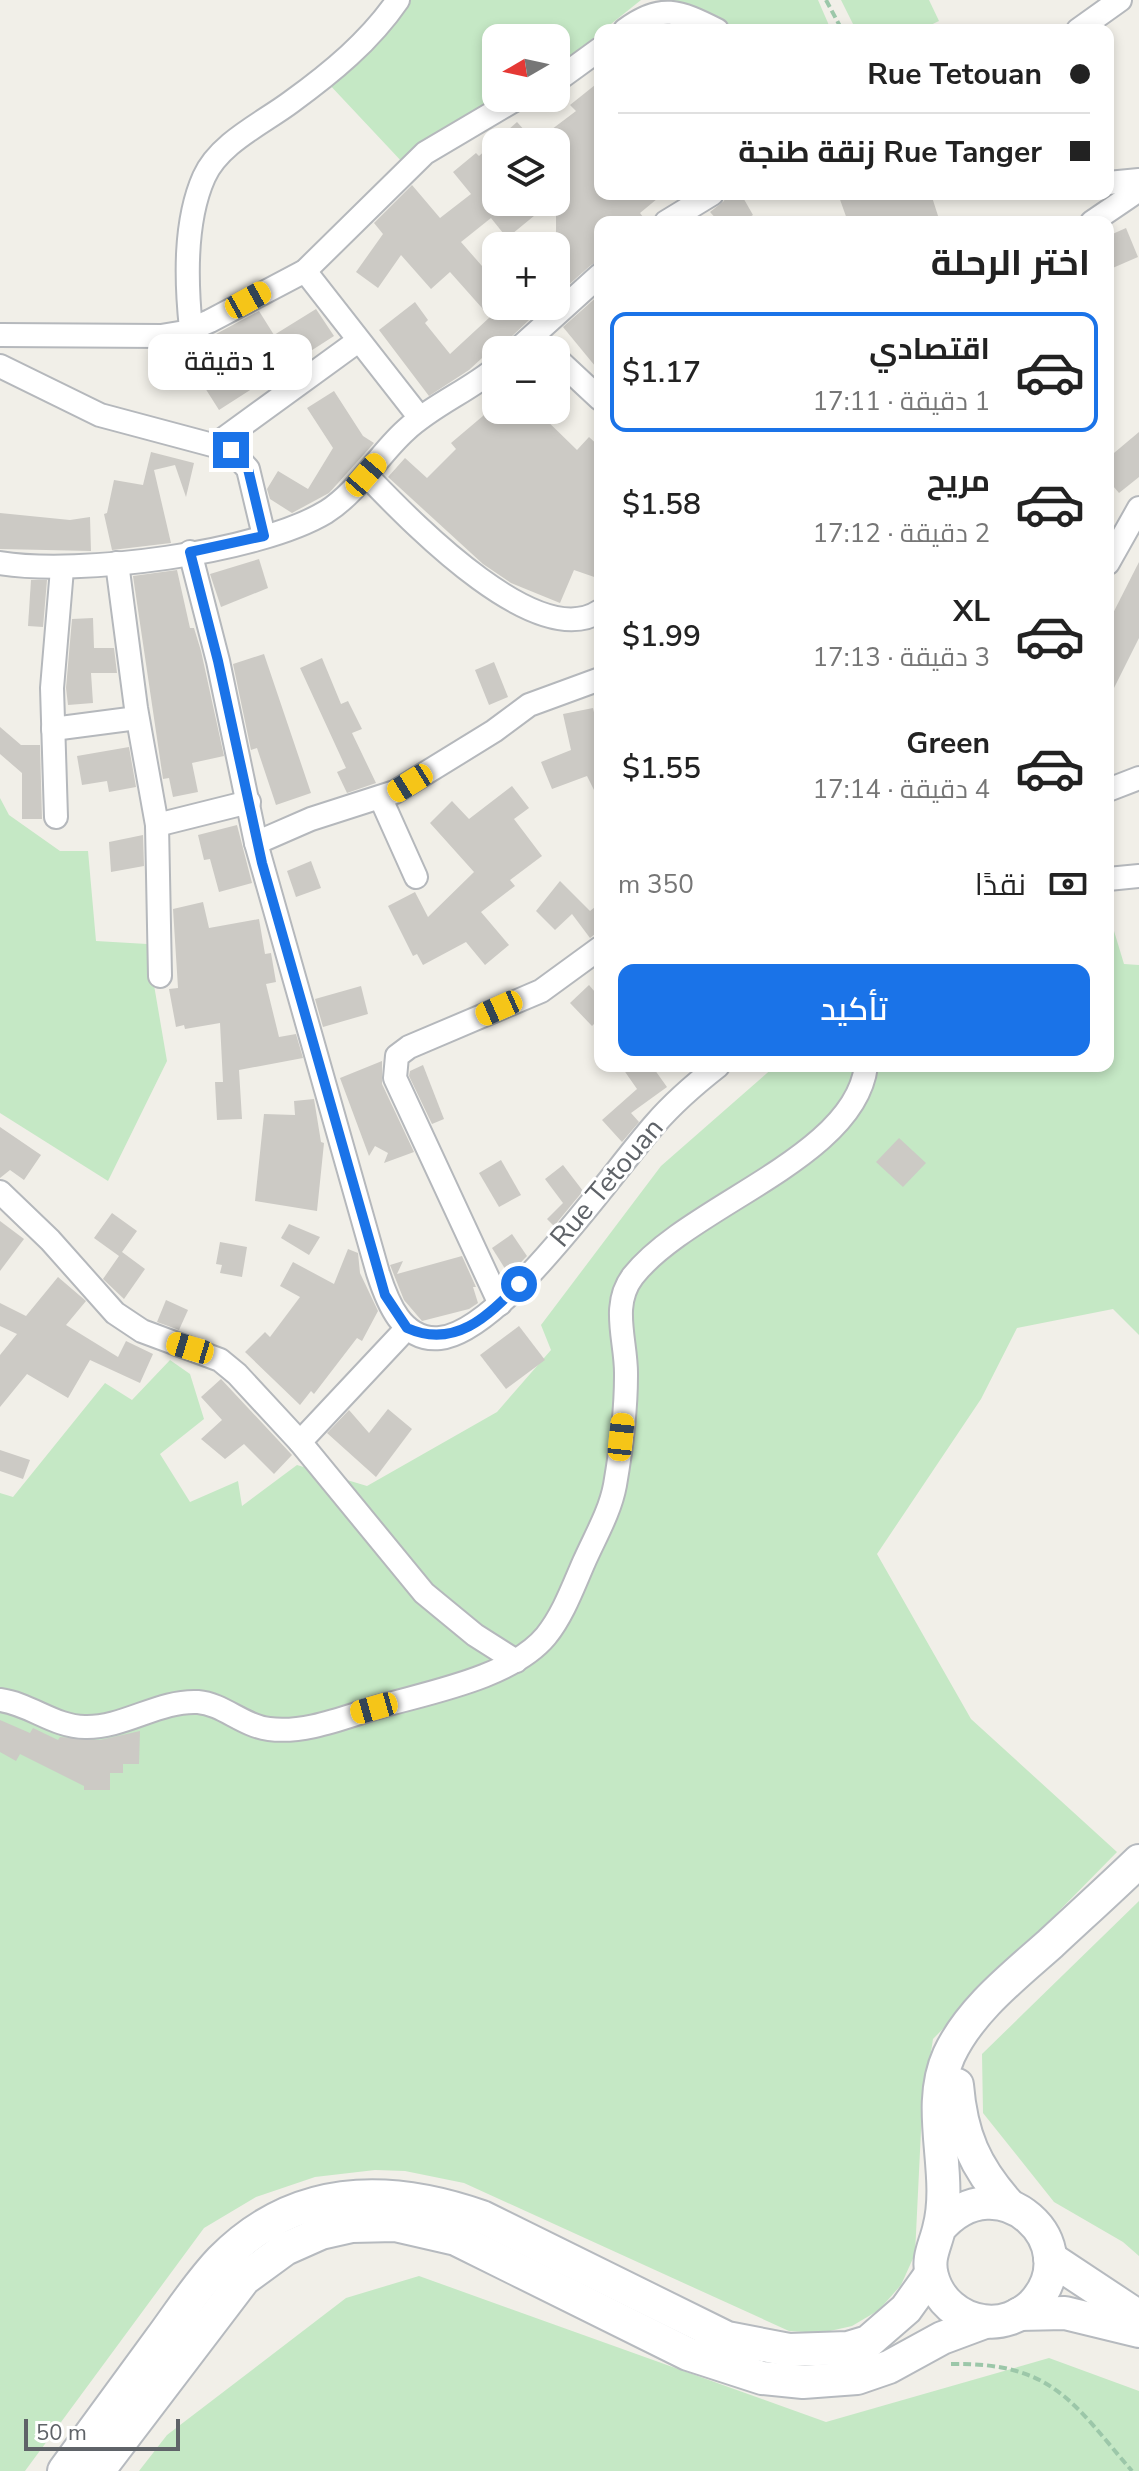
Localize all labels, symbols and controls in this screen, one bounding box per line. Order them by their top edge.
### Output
north arrow [482,24,570,112]
map controls [482,24,570,424]
text: Rue Tetouan [867,54,1042,95]
button: layers [482,128,570,216]
text: Rue Tanger زنقة طنجة [738,132,1042,173]
button: + [482,232,570,320]
text: اختر الرحلة [931,239,1090,288]
car [221,278,275,322]
text: اقتصادي [869,329,990,370]
callout: 1 دقيقة [149,334,313,390]
button: − [482,336,570,424]
icon: car [1014,336,1086,408]
text: 1 دقيقة [184,344,276,379]
text: $1.17 [622,352,701,393]
text: 1 دقيقة · 17:11 [812,384,990,419]
route end [213,432,249,468]
car [341,449,391,501]
text: مريح [927,461,990,502]
icon: car [1014,468,1086,540]
text: $1.58 [622,484,701,525]
text: 2 دقيقة · 17:12 [812,516,990,551]
text: XL [953,591,990,632]
icon: car [1014,600,1086,672]
text: $1.99 [622,616,701,657]
text: 3 دقيقة · 17:13 [812,640,990,675]
text: Green [906,723,990,764]
icon: car [1014,732,1086,804]
text: $1.55 [622,748,701,789]
car [383,760,437,806]
text: 4 دقيقة · 17:14 [812,772,990,807]
icon: cash [1046,862,1090,906]
text: نقدًا [975,865,1026,906]
text: 350 m [618,867,694,902]
button: تأكيد [618,964,1090,1056]
car [472,987,526,1029]
street label: Rue Tetouan [541,1110,672,1255]
route start [501,1266,537,1302]
car [164,1330,216,1366]
car [607,1412,635,1462]
car [348,1690,400,1726]
scale bar [24,2415,180,2451]
text: 50 m [36,2418,87,2448]

